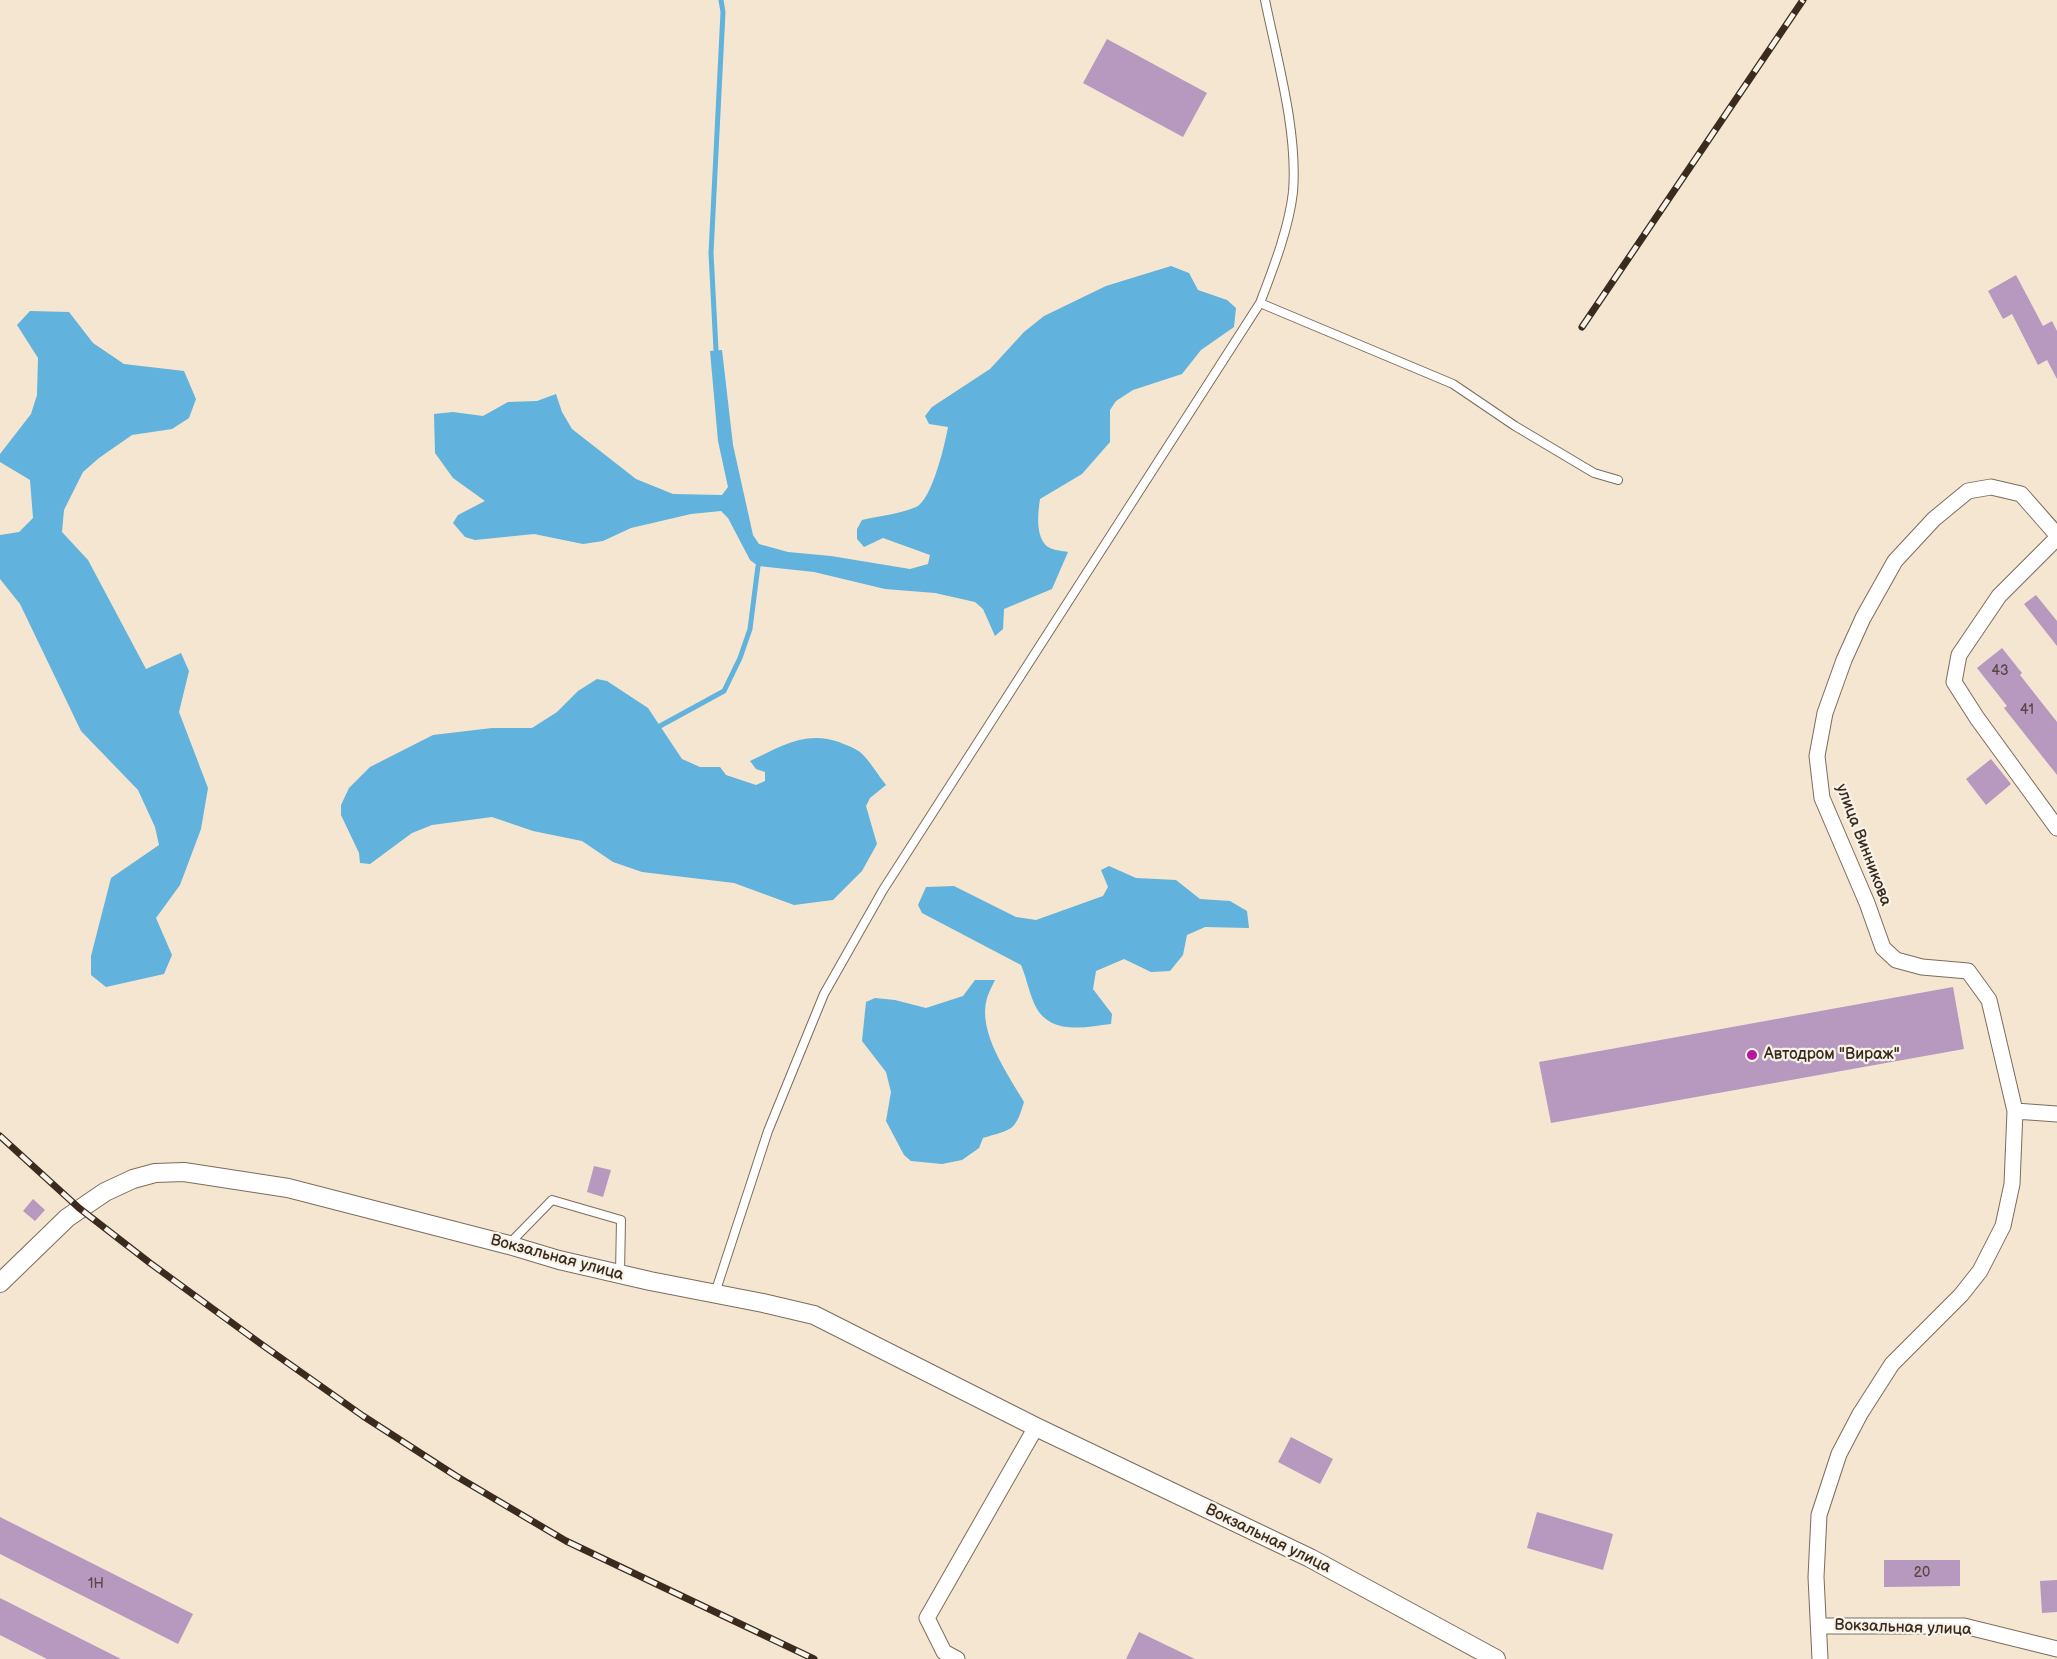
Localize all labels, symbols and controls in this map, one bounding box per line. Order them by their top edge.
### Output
house number: 43 [1991,663,2009,679]
house number: 41 [2020,702,2034,718]
street label: улица Винникова [1831,781,1895,909]
place label: Автодром "Вираж" [1764,1045,1900,1065]
marker: Автодром "Вираж" [1745,1048,1759,1062]
street label: Вокзальная улица [488,1231,626,1285]
street label: Вокзальная улица [1202,1500,1334,1578]
house number: 20 [1914,1565,1930,1581]
house number: 1Н [88,1576,104,1592]
street label: Вокзальная улица [1834,1616,1972,1640]

